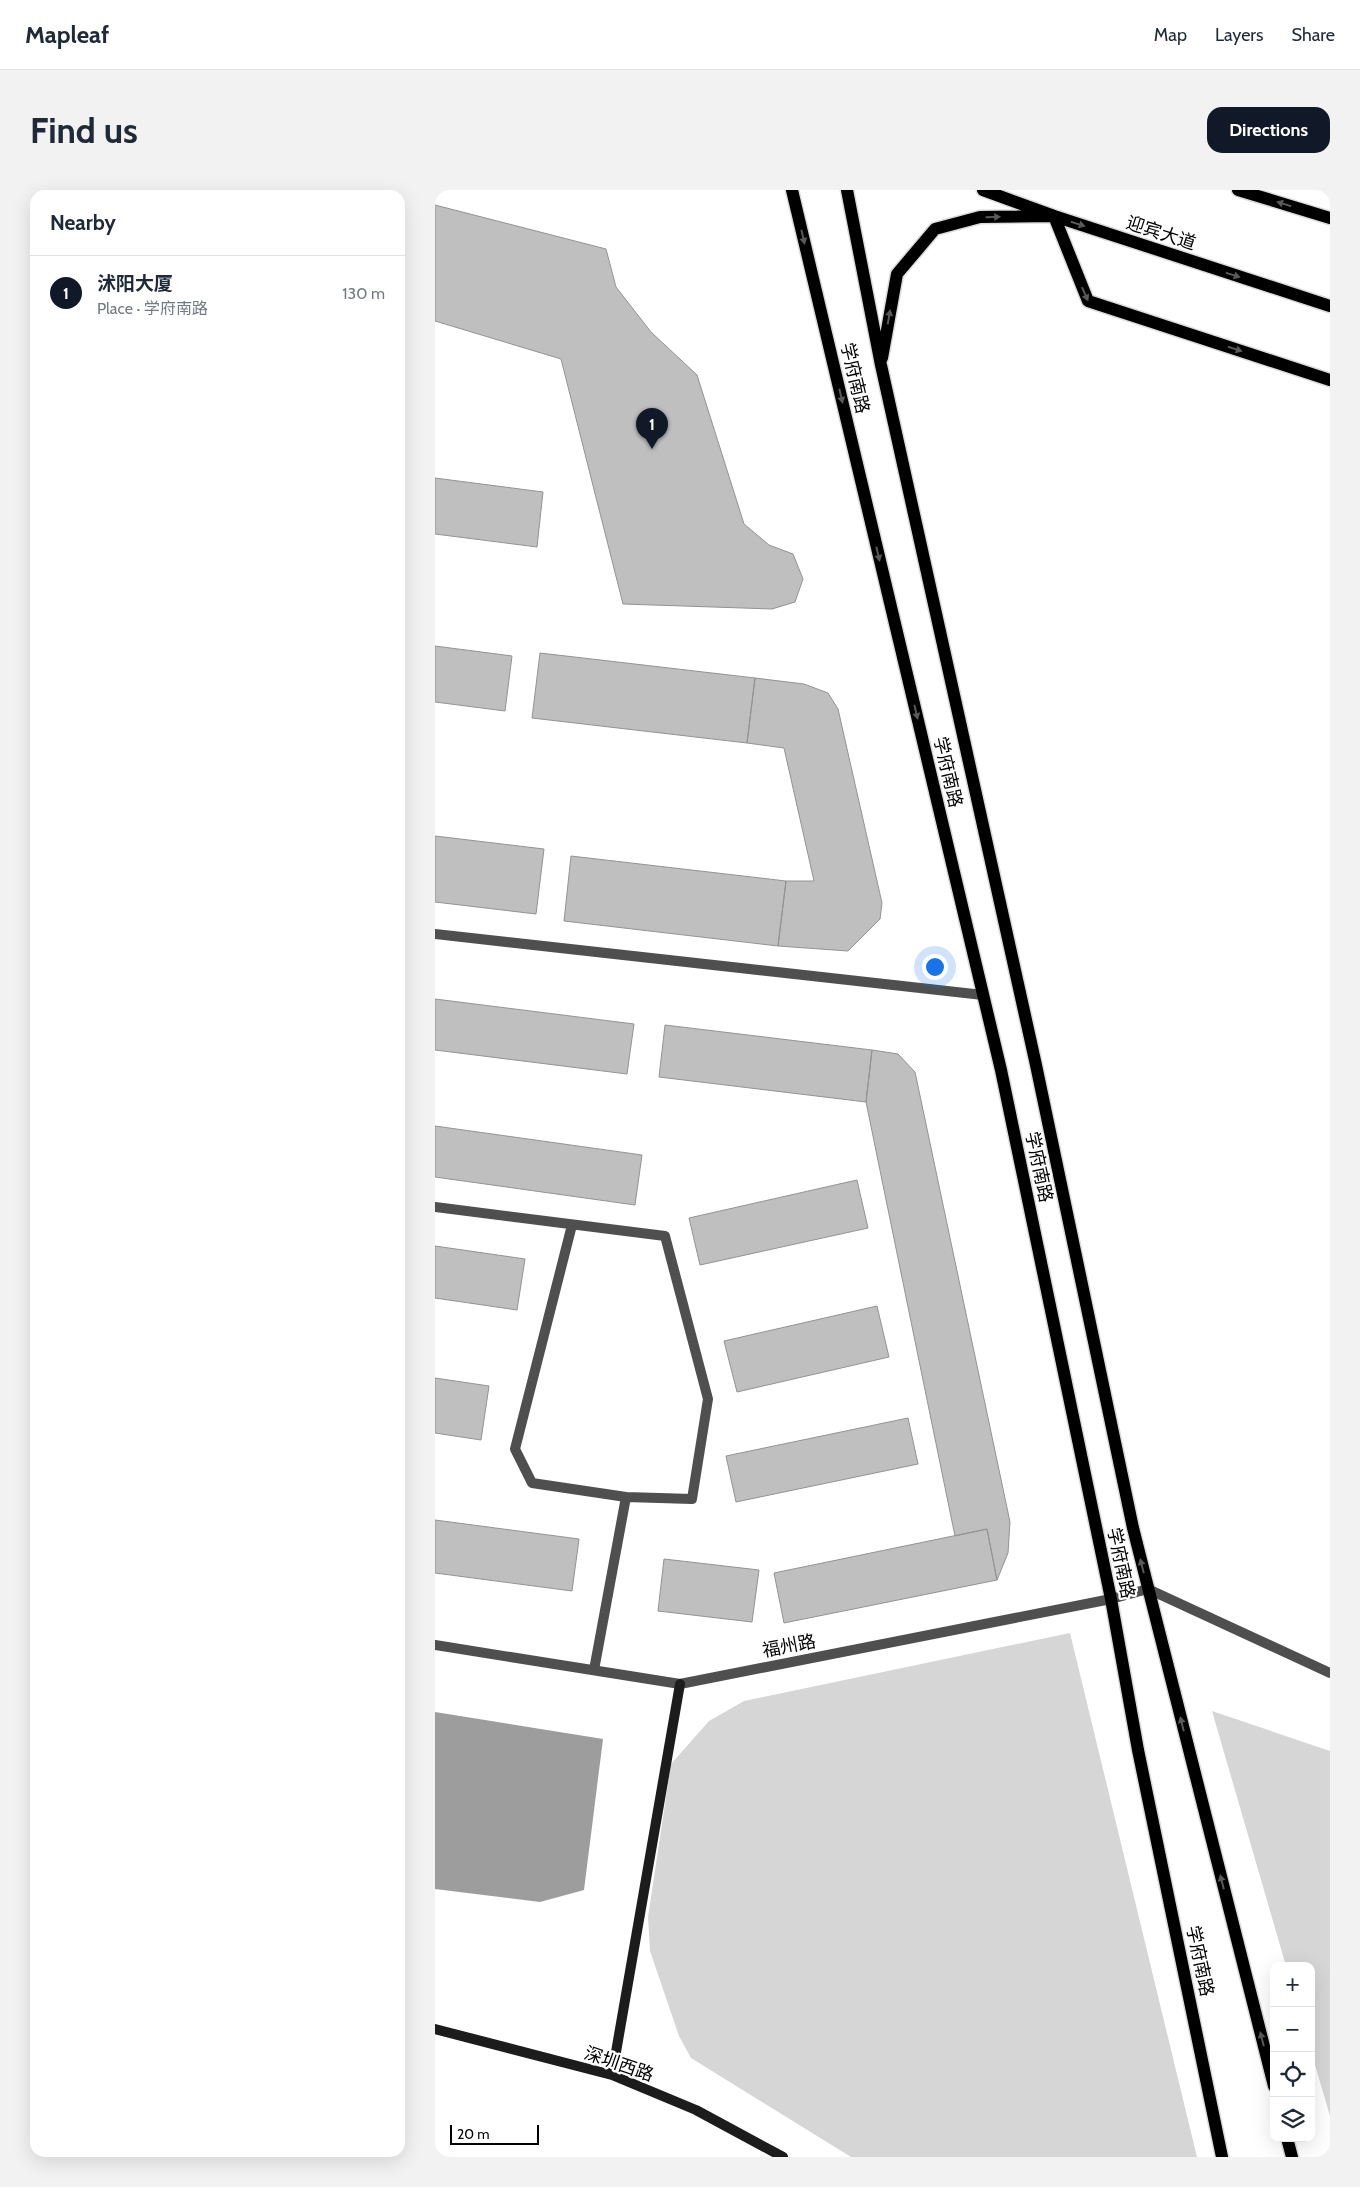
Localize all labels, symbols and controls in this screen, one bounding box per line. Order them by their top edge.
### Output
text: Mapleaf [25,20,109,49]
text: Map [1154,24,1187,46]
text: Layers [1215,24,1264,46]
text: Share [1292,24,1335,46]
button: Directions [1207,107,1330,153]
text: Find us [30,109,138,152]
one-way arrow [1276,199,1291,207]
text: Nearby [50,210,116,235]
street label: 迎宾大道 [1123,211,1199,255]
one-way arrow [985,213,1001,221]
one-way arrow [1071,220,1086,228]
one-way arrow [800,230,808,245]
one-way arrow [1225,271,1240,279]
text: 沭阳大厦 [97,272,173,295]
text: 1 [63,284,69,303]
text: 130 m [342,284,385,303]
one-way arrow [1080,286,1089,301]
text: Place · 学府南路 [97,299,208,318]
one-way arrow [886,309,894,325]
street label: 学府南路 [836,340,874,416]
one-way arrow [1227,345,1242,353]
one-way arrow [837,388,845,403]
pin: 1 [636,408,668,449]
one-way arrow [874,546,882,561]
one-way arrow [912,704,920,719]
street label: 学府南路 [929,734,967,810]
your location [922,954,948,980]
street label: 学府南路 [1021,1129,1057,1205]
street label: 学府南路 [1103,1525,1139,1601]
one-way arrow [1138,1559,1146,1574]
street label: 福州路 [760,1630,818,1662]
one-way arrow [1178,1717,1186,1732]
one-way arrow [1218,1874,1226,1889]
street label: 学府南路 [1182,1923,1218,1999]
map controls [1270,1962,1315,2142]
button: + [1270,1962,1315,2007]
button: − [1270,2007,1315,2052]
one-way arrow [1258,2032,1266,2047]
street label: 深圳西路 [581,2042,657,2086]
button: locate [1270,2052,1315,2097]
button: layers [1270,2097,1315,2142]
scale bar [450,2122,539,2145]
text: 20 m [457,2125,490,2143]

